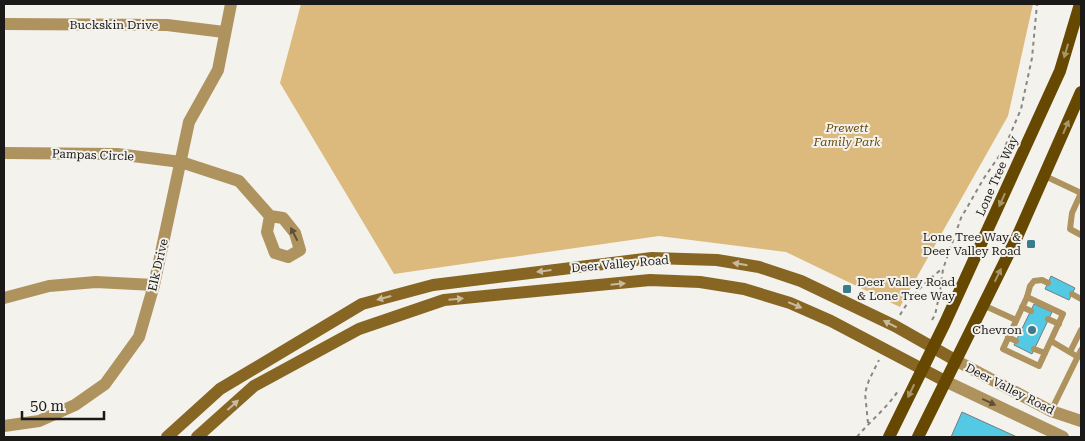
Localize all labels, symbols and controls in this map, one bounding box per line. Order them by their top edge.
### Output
street label: Buckskin Drive [70,18,159,32]
one-way arrow [1061,43,1069,58]
one-way arrow [1062,120,1070,134]
park label: Prewett Family Park [812,121,881,149]
street label: Lone Tree Way [973,133,1021,218]
street label: Pampas Circle [52,147,135,163]
one-way arrow [997,193,1005,207]
one-way arrow [290,227,298,242]
place label: Lone Tree Way & Deer Valley Road [923,230,1021,258]
street label: Elk Drive [145,237,171,293]
marker: Lone Tree Way & Deer Valley Road [1025,238,1037,250]
street label: Deer Valley Road [570,253,670,275]
one-way arrow [732,259,748,267]
one-way arrow [536,267,552,275]
one-way arrow [994,268,1002,282]
place label: Deer Valley Road & Lone Tree Way [857,275,956,303]
one-way arrow [610,279,626,287]
marker: Deer Valley Road & Lone Tree Way [841,283,853,295]
one-way arrow [377,294,392,302]
one-way arrow [449,295,465,303]
one-way arrow [788,302,802,310]
one-way arrow [883,320,898,328]
place label: Chevron [972,323,1022,337]
marker: Chevron [1026,324,1038,336]
street label: Deer Valley Road [963,360,1057,418]
one-way arrow [907,384,915,398]
scale bar [22,388,105,420]
text: 50 m [30,397,65,415]
one-way arrow [981,398,996,407]
one-way arrow [226,399,239,410]

